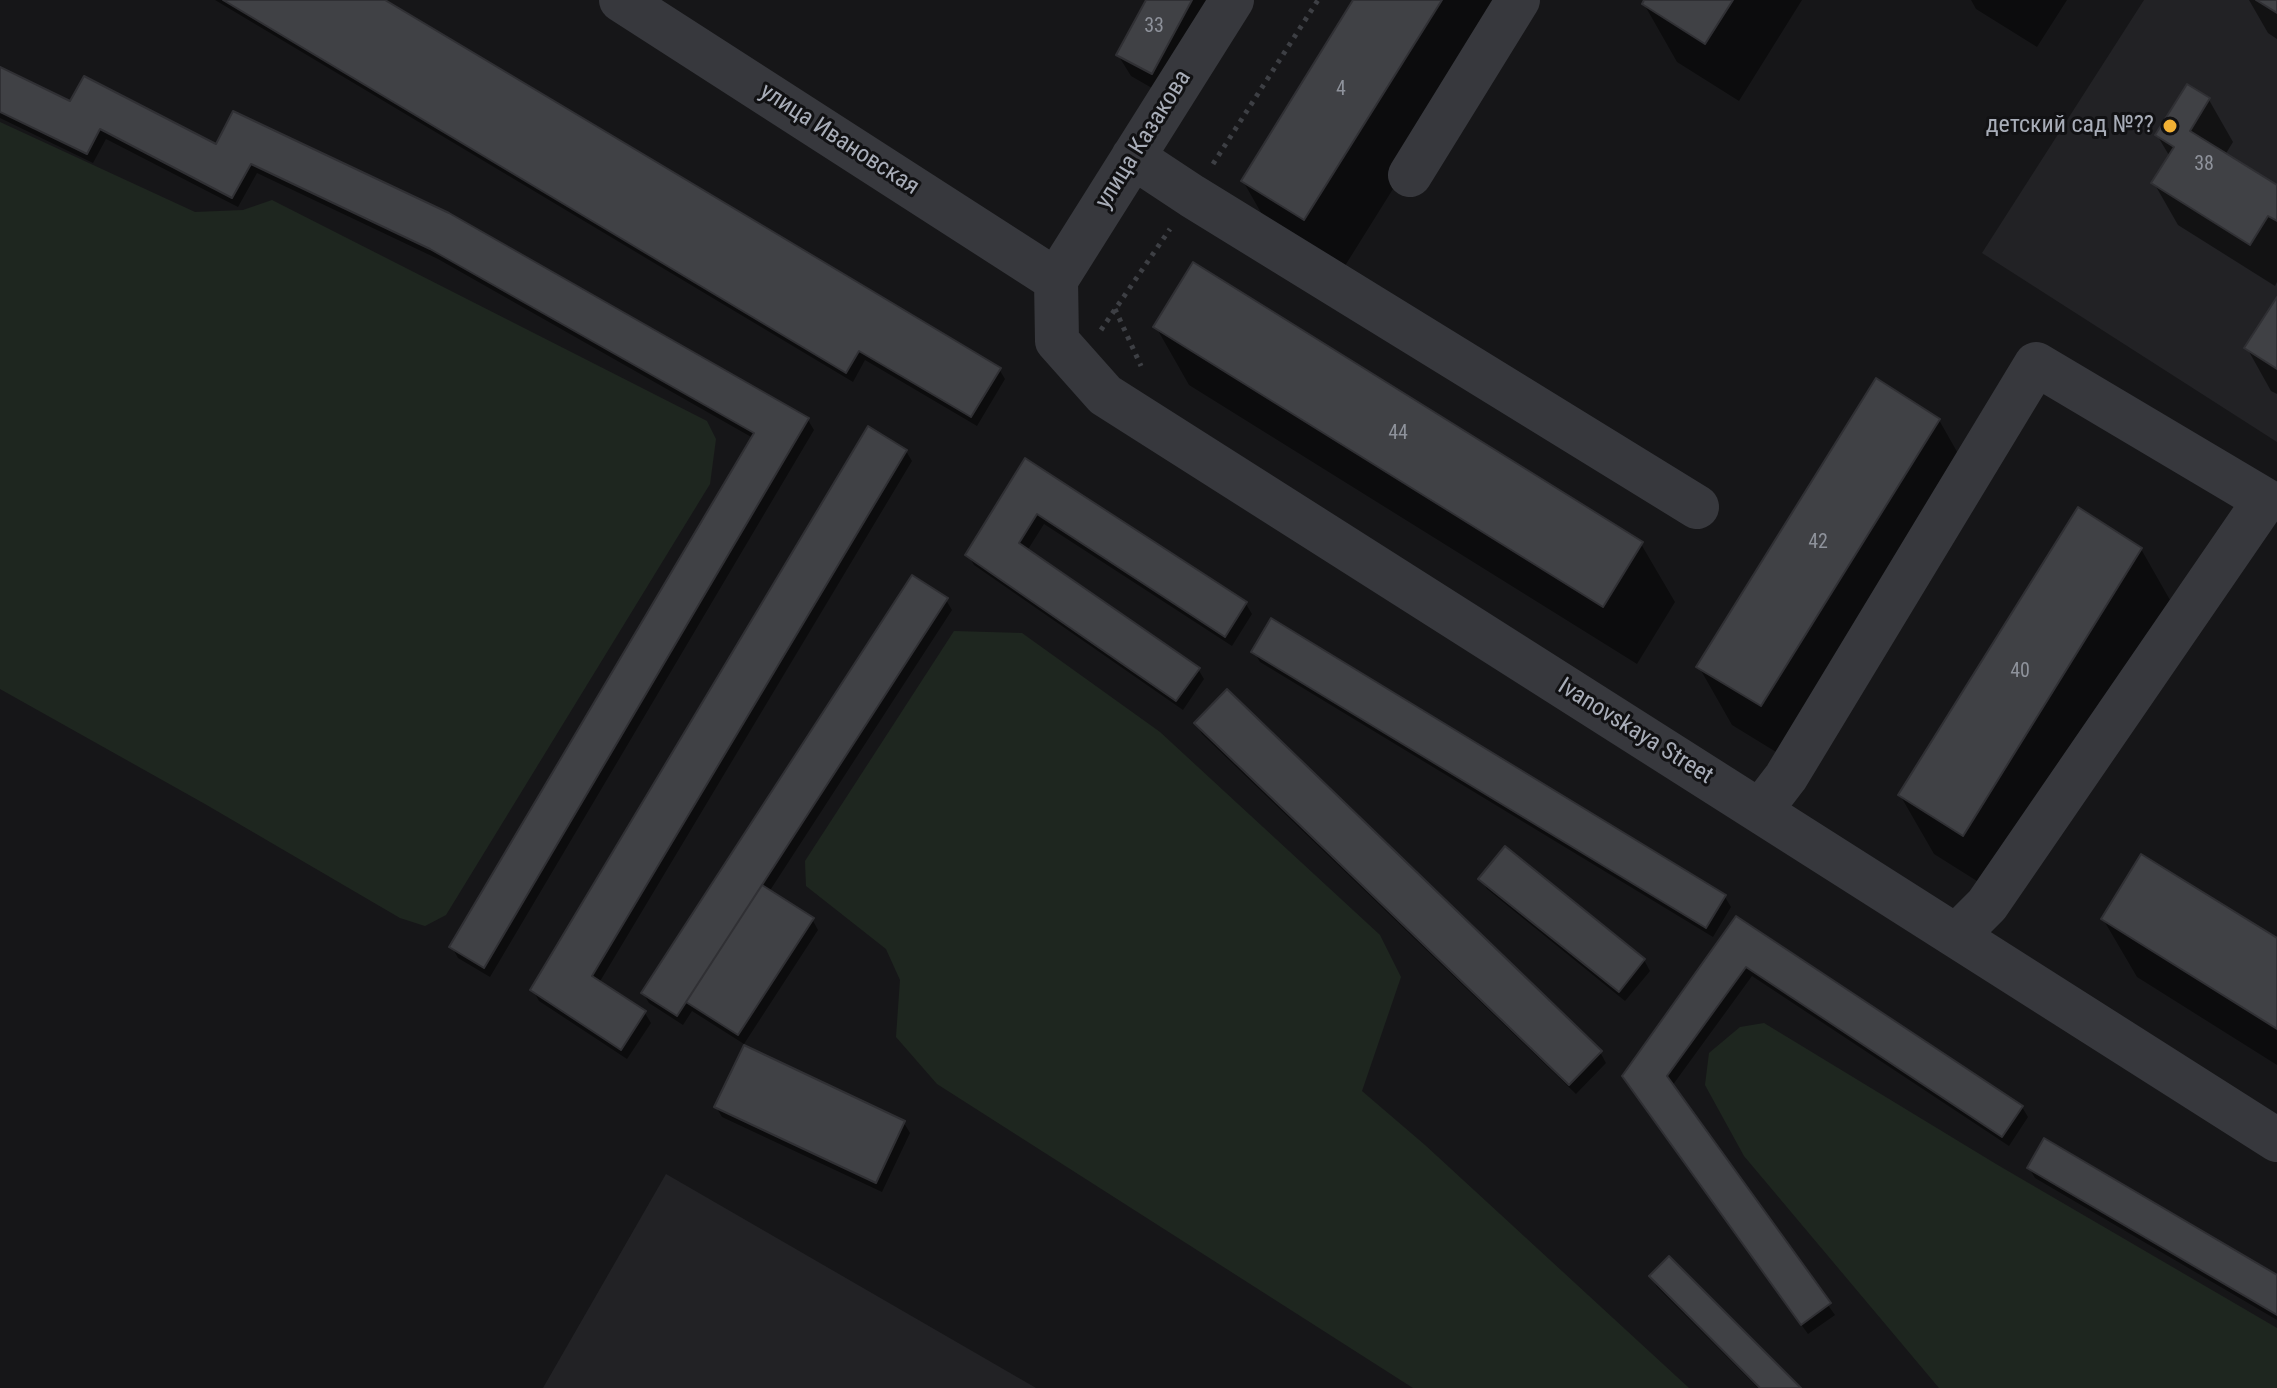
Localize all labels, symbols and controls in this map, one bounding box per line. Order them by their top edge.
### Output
house number: 33 [1144,15,1164,39]
street label: улица Казакова [1090,66,1198,214]
street label: улица Ивановская [754,78,924,202]
house number: 4 [1336,78,1346,102]
place label: детский сад №?? [1986,112,2154,140]
marker: детский сад №?? [2161,117,2179,135]
house number: 38 [2194,153,2214,177]
house number: 44 [1388,422,1408,446]
house number: 42 [1808,531,1828,555]
house number: 40 [2010,660,2030,684]
street label: Ivanovskaya Street [1552,673,1718,791]

